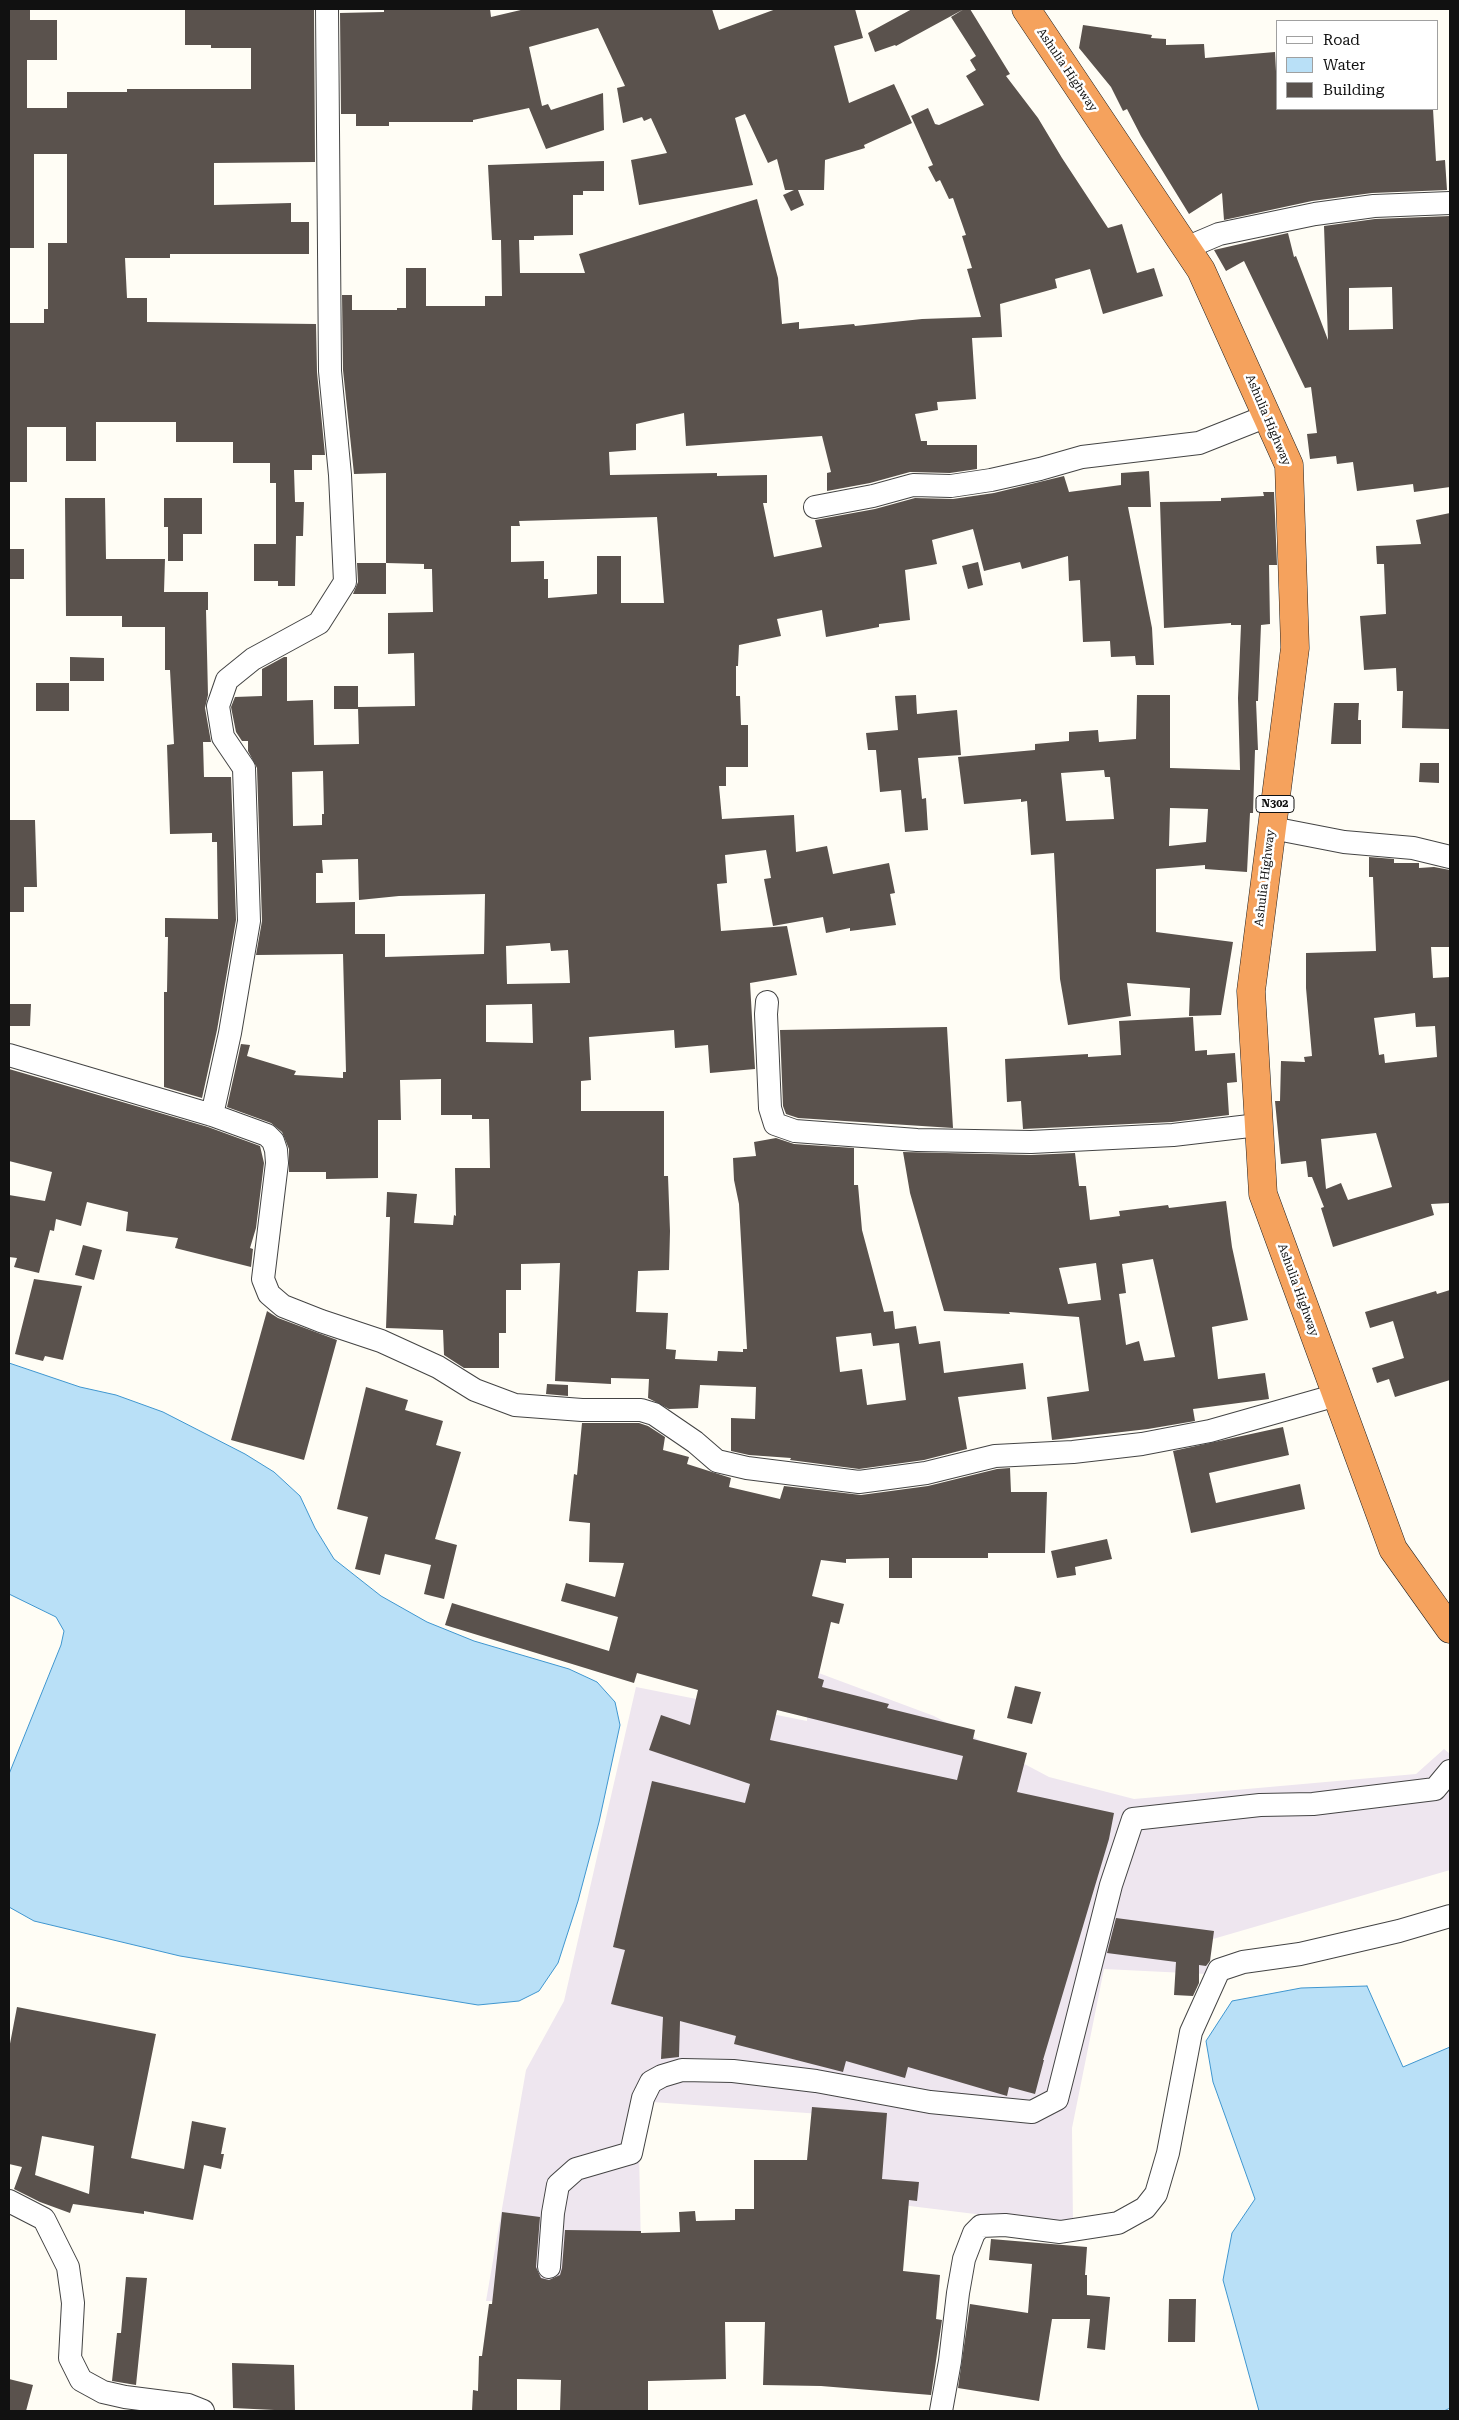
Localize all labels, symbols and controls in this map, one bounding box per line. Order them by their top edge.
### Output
legend [1276,20,1439,110]
street label: Ashulia Highway [1034,25,1100,115]
text: Road [1323,31,1360,49]
text: Water [1323,56,1365,74]
text: Building [1323,81,1384,99]
street label: Ashulia Highway [1242,372,1294,468]
road number: N302 [1256,796,1294,812]
street label: Ashulia Highway [1252,829,1278,927]
street label: Ashulia Highway [1275,1242,1321,1338]

